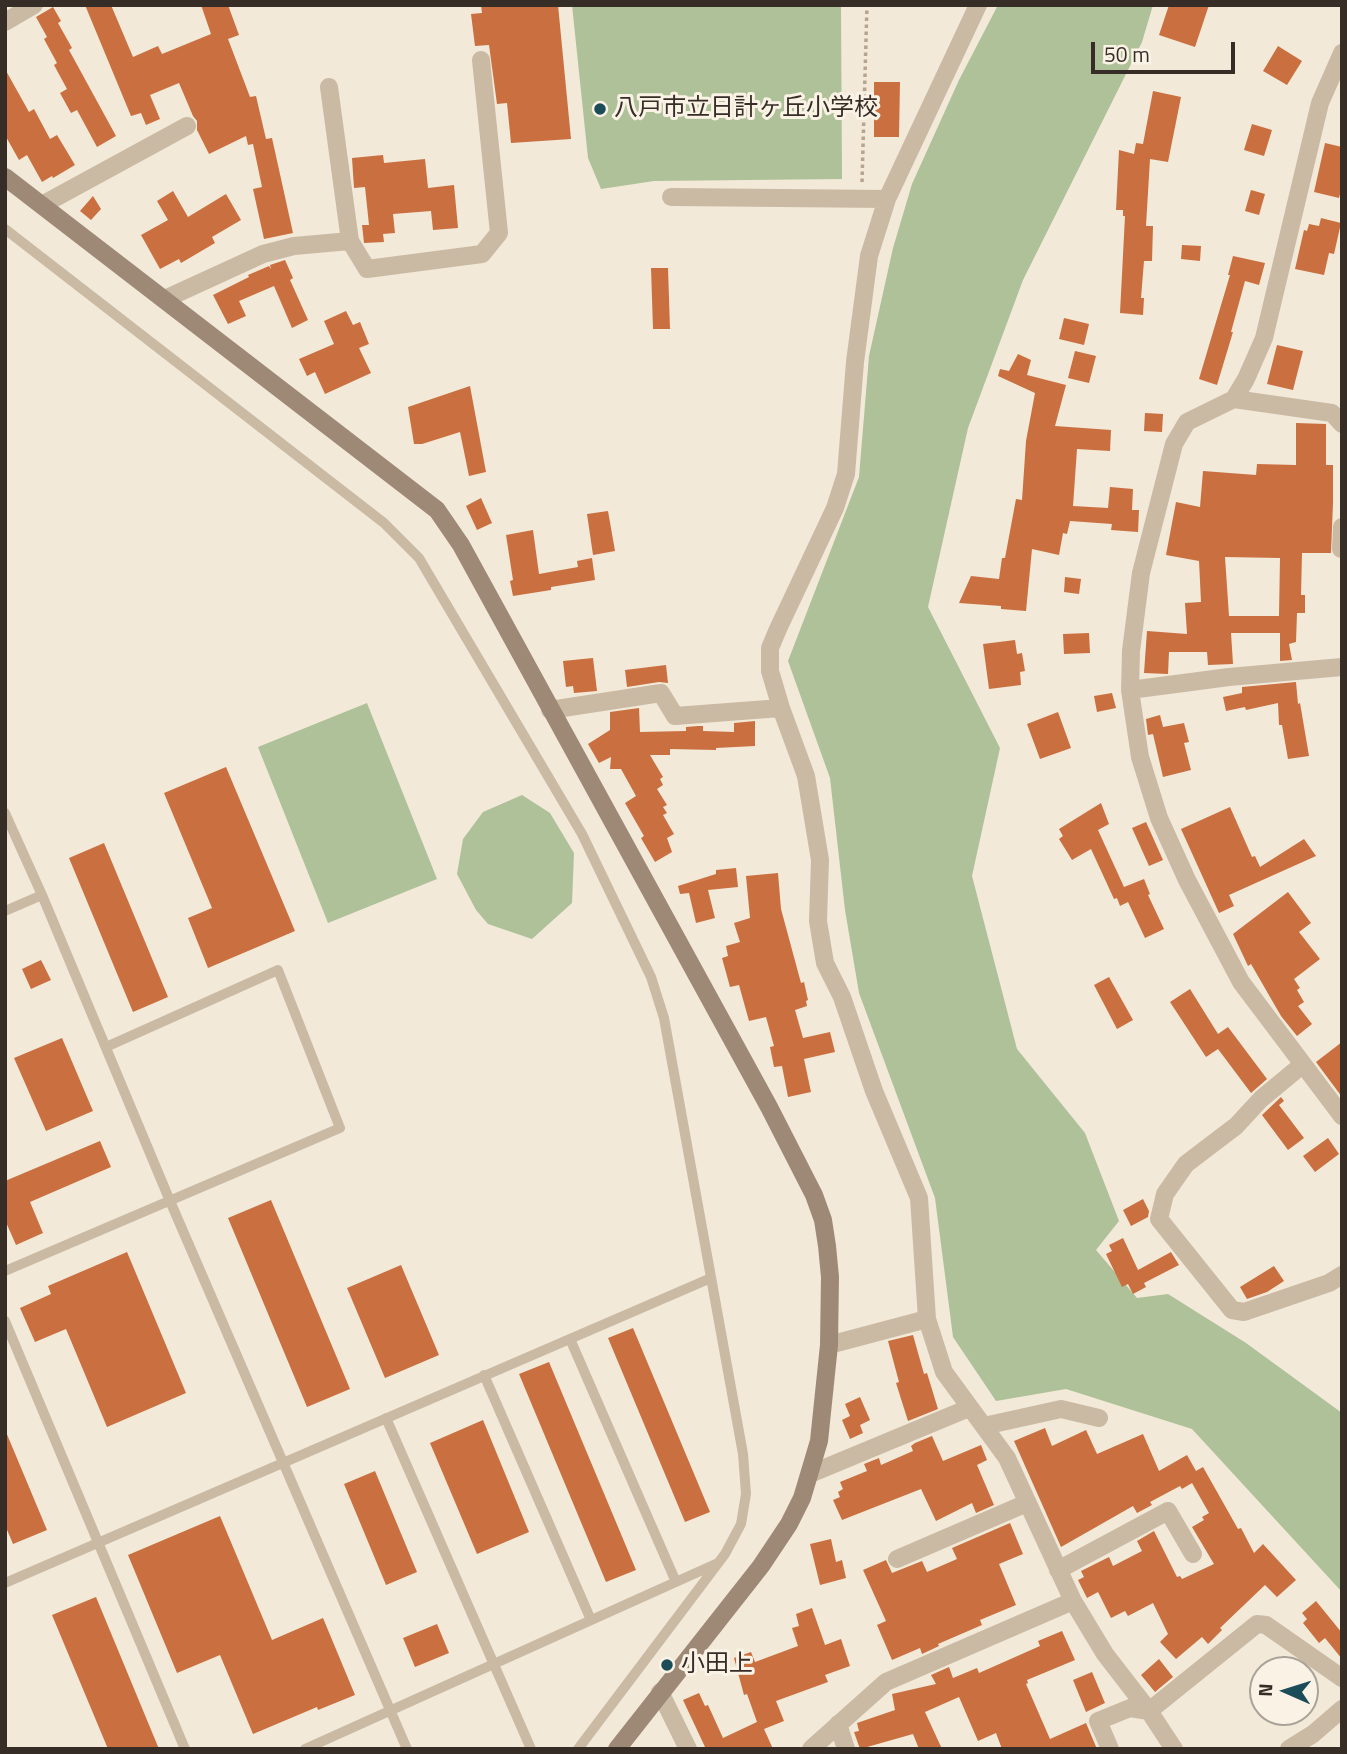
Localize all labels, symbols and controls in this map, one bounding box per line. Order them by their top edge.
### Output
scale bar [1095,28,1238,72]
text: 50 m [1104,38,1150,70]
place label: 八戸市立日計ヶ丘小学校 [614,95,878,123]
marker: 八戸市立日計ヶ丘小学校 [592,101,608,117]
place label: 小田上 [681,1651,753,1679]
north arrow [1249,1656,1319,1726]
marker: 小田上 [659,1657,675,1673]
text: N [1250,1683,1279,1697]

